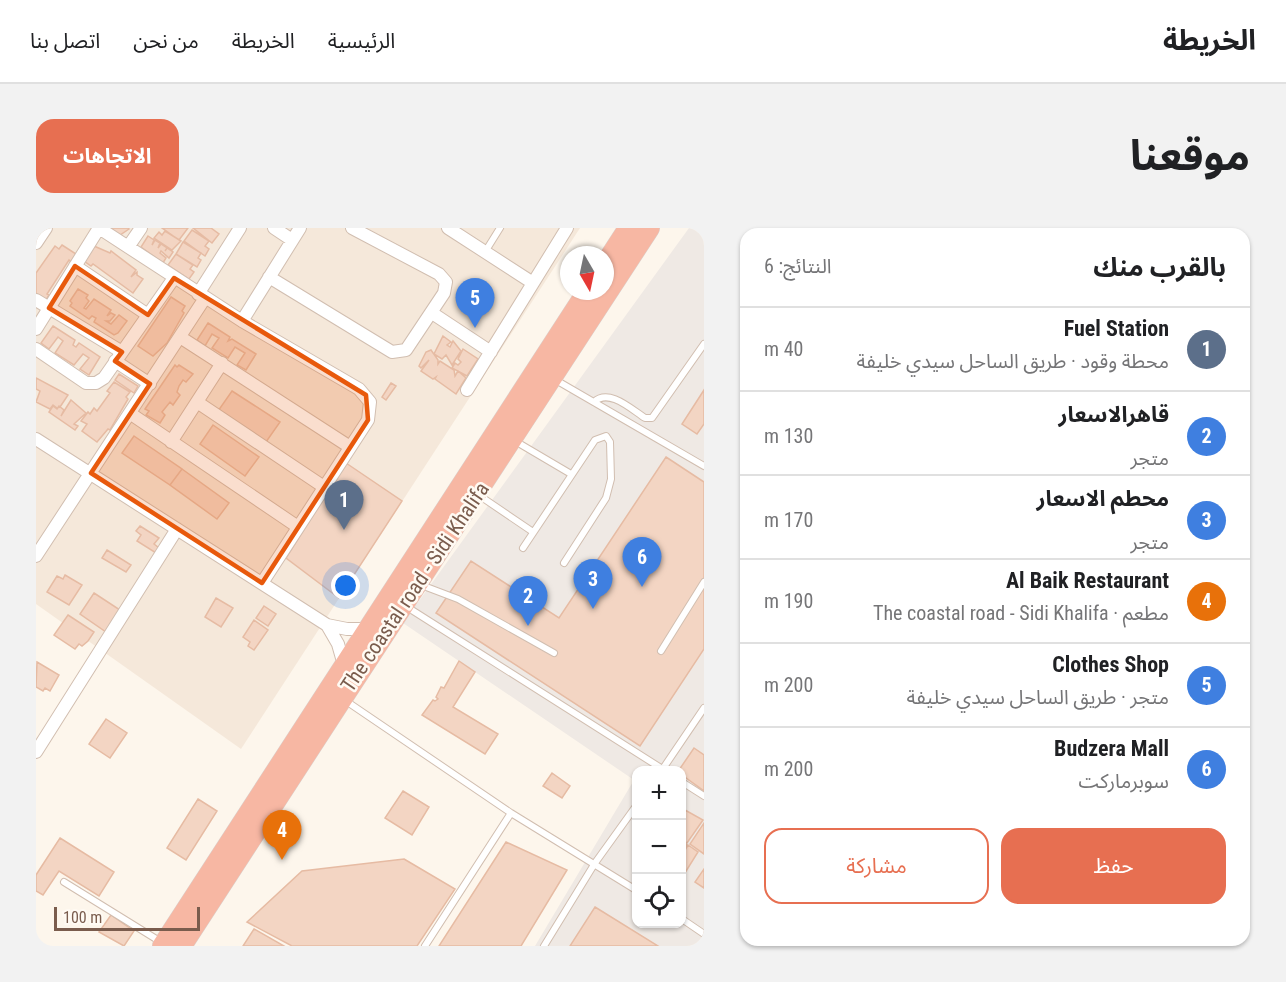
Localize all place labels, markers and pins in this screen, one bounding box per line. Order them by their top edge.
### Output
pin: 5 [456,279,494,328]
pin: 1 [324,480,364,530]
pin: 6 [622,538,662,587]
pin: 3 [574,560,612,609]
pin: 2 [508,576,548,626]
pin: 4 [262,810,302,860]

